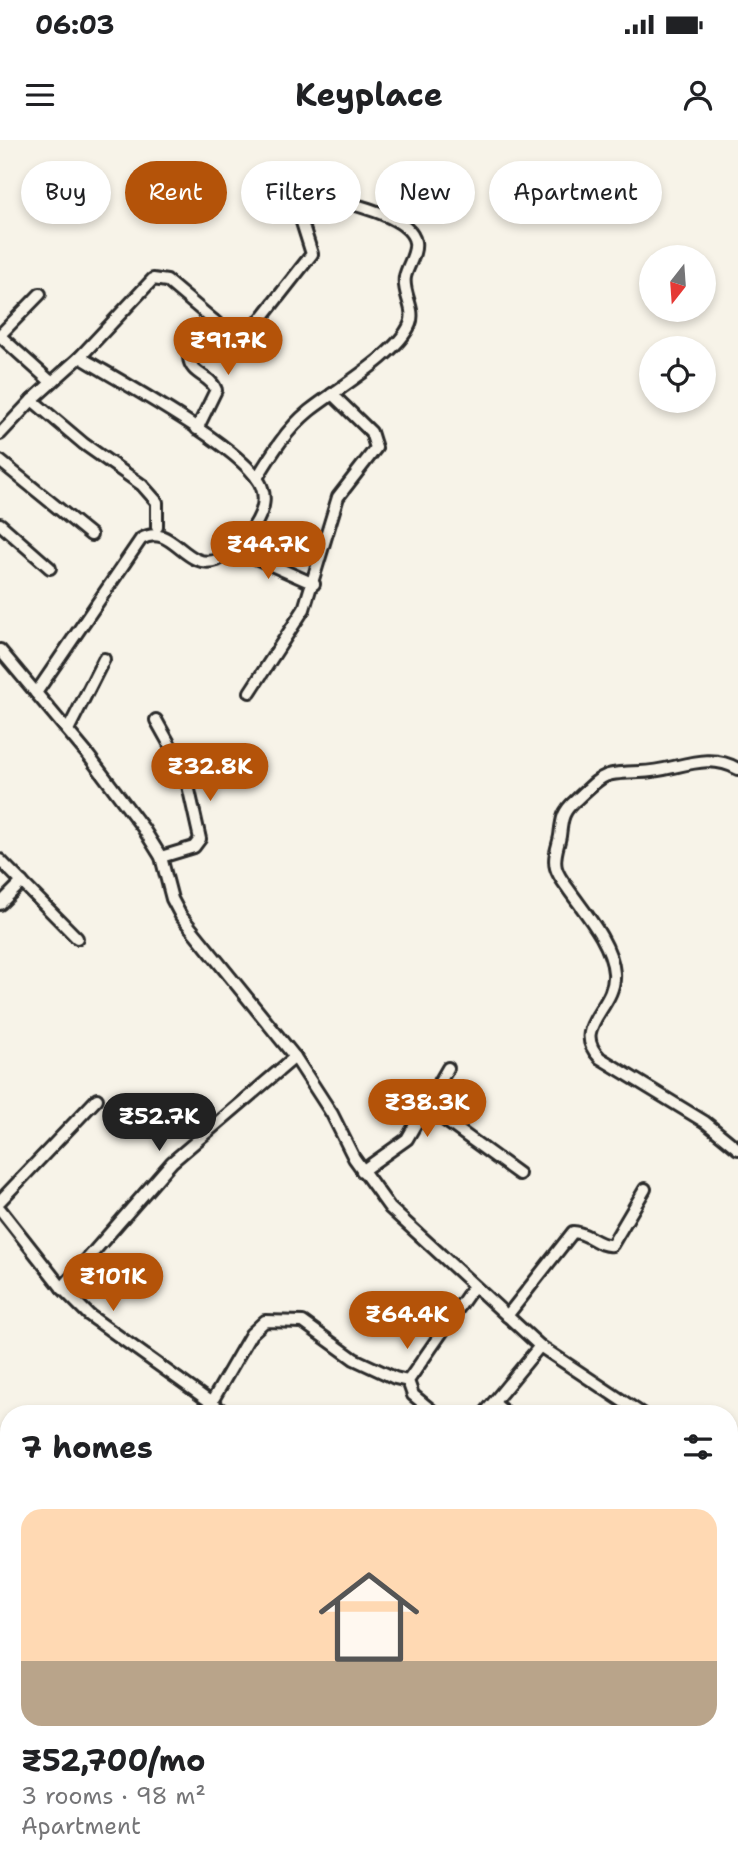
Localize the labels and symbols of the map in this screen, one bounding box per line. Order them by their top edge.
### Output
north arrow [639,245,716,322]
pin: ₹91.7K [171,317,285,377]
pin: ₹44.7K [211,522,325,581]
pin: ₹32.8K [153,744,267,803]
pin: ₹38.3K [370,1080,484,1139]
pin: ₹52.7K [102,1094,216,1153]
pin: ₹101K [64,1254,162,1313]
pin: ₹64.4K [350,1292,464,1351]

